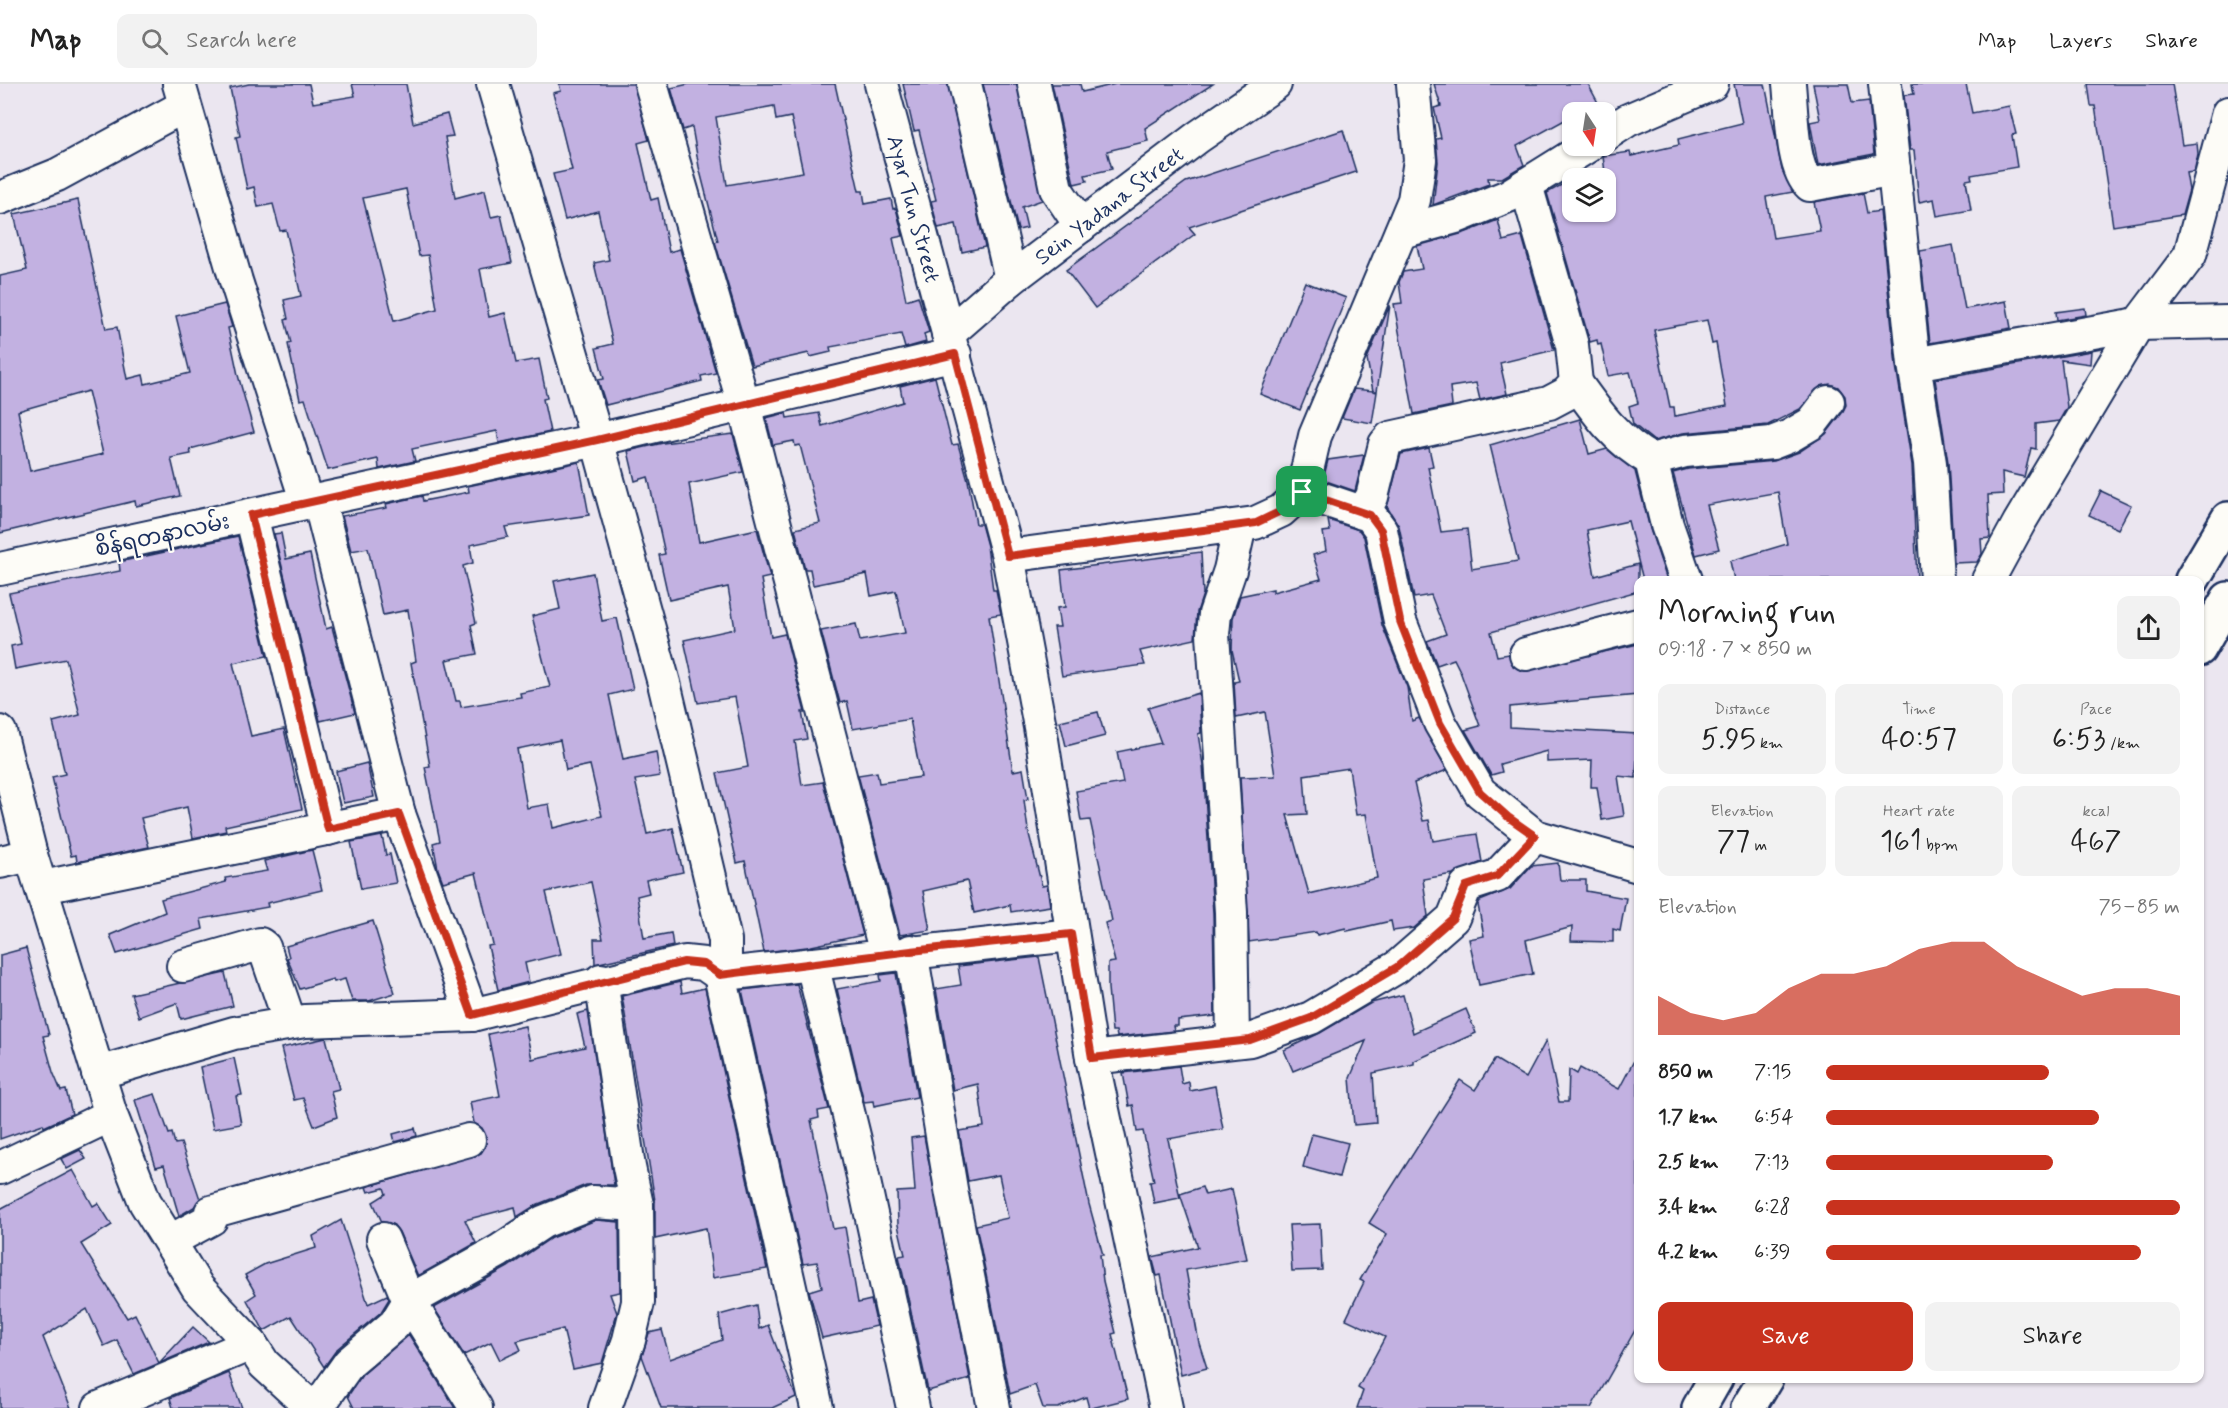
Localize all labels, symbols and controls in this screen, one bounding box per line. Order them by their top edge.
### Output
search box [117,14,537,68]
text: Map [30,23,81,60]
icon: search [138,25,171,58]
text: Search here [186,27,297,55]
text: Map [1978,27,2016,55]
text: Layers [2049,27,2112,55]
text: Share [2145,27,2198,55]
north arrow [1562,102,1616,156]
map controls [1562,102,1616,222]
street label: Ayar Tun Street [879,132,946,286]
street label: Sein Yadana Street [1030,141,1190,272]
button: layers [1562,168,1616,222]
pin [1276,466,1327,517]
icon: arrive [1285,475,1318,508]
street label: စိန်ရတနာလမ်း [92,505,233,566]
text: Morning run [1658,591,1836,635]
button: share [2117,596,2180,659]
text: 09:18 · 7 × 850 m [1658,636,1812,663]
text: Distance [1714,699,1770,720]
text: Time [1902,699,1936,720]
text: Pace [2080,699,2112,720]
text: 5.95 [1701,720,1756,759]
text: 40:57 [1881,720,1957,759]
text: 6:53 [2052,720,2106,759]
text: km [1756,733,1783,754]
text: /km [2106,733,2140,754]
text: Elevation [1711,801,1774,822]
text: Heart rate [1883,801,1955,822]
text: kcal [2083,801,2109,822]
text: 77 [1717,822,1750,861]
text: 161 [1880,822,1922,861]
text: 467 [2071,822,2121,861]
text: m [1750,835,1767,856]
text: bpm [1922,835,1958,856]
text: Elevation [1658,894,1737,921]
text: 75–85 m [2099,894,2180,921]
text: 850 m [1658,1059,1713,1086]
text: 7:15 [1754,1059,1791,1086]
text: 1.7 km [1658,1104,1718,1131]
text: 6:54 [1754,1104,1794,1131]
text: 2.5 km [1658,1149,1719,1176]
text: 7:13 [1754,1149,1789,1176]
text: 3.4 km [1658,1194,1717,1221]
text: 6:28 [1754,1194,1790,1221]
text: 4.2 km [1658,1239,1718,1266]
text: 6:39 [1754,1239,1791,1266]
button: Save [1658,1302,1913,1371]
button: Share [1925,1302,2180,1371]

